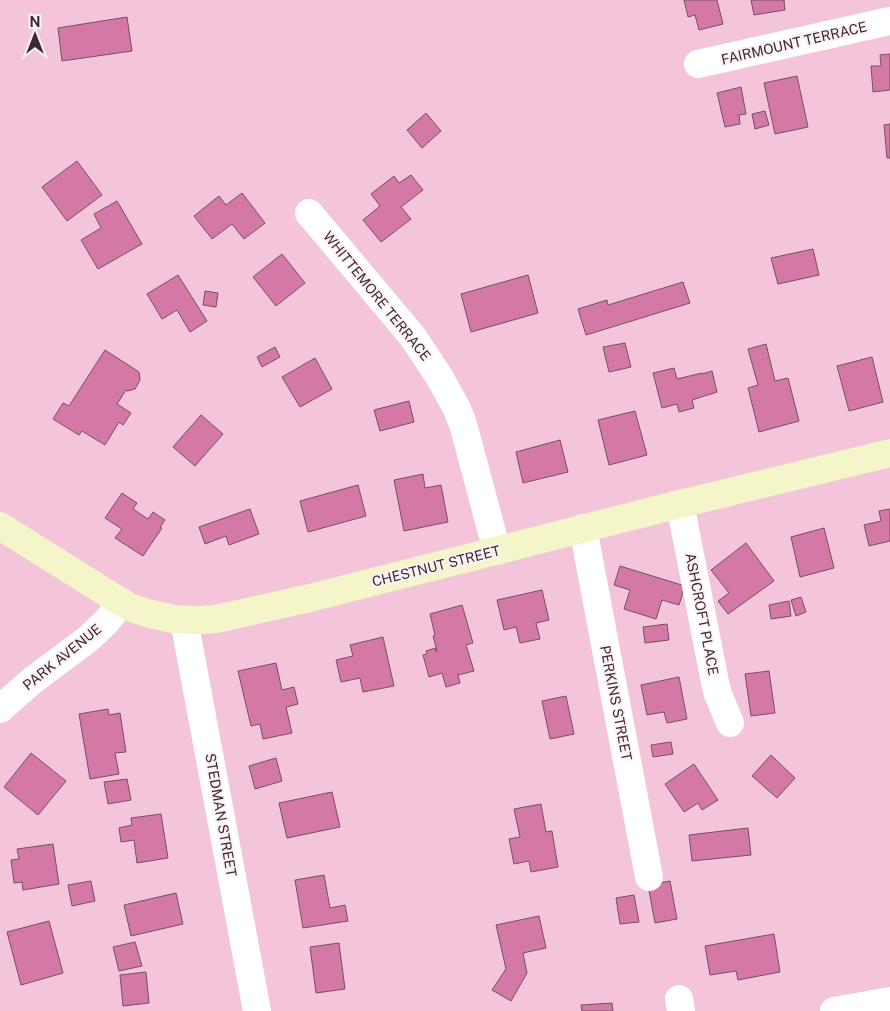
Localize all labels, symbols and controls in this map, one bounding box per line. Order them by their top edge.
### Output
north arrow [10,10,60,60]
text: N [30,14,40,30]
street label: FAIRMOUNT TERRACE [720,18,868,68]
street label: WHITTEMORE TERRACE [320,228,434,364]
street label: CHESTNUT STREET [370,542,502,590]
street label: ASHCROFT PLACE [682,551,722,677]
street label: PARK AVENUE [20,621,104,693]
street label: PERKINS STREET [597,644,635,762]
street label: STEDMAN STREET [202,752,240,878]

